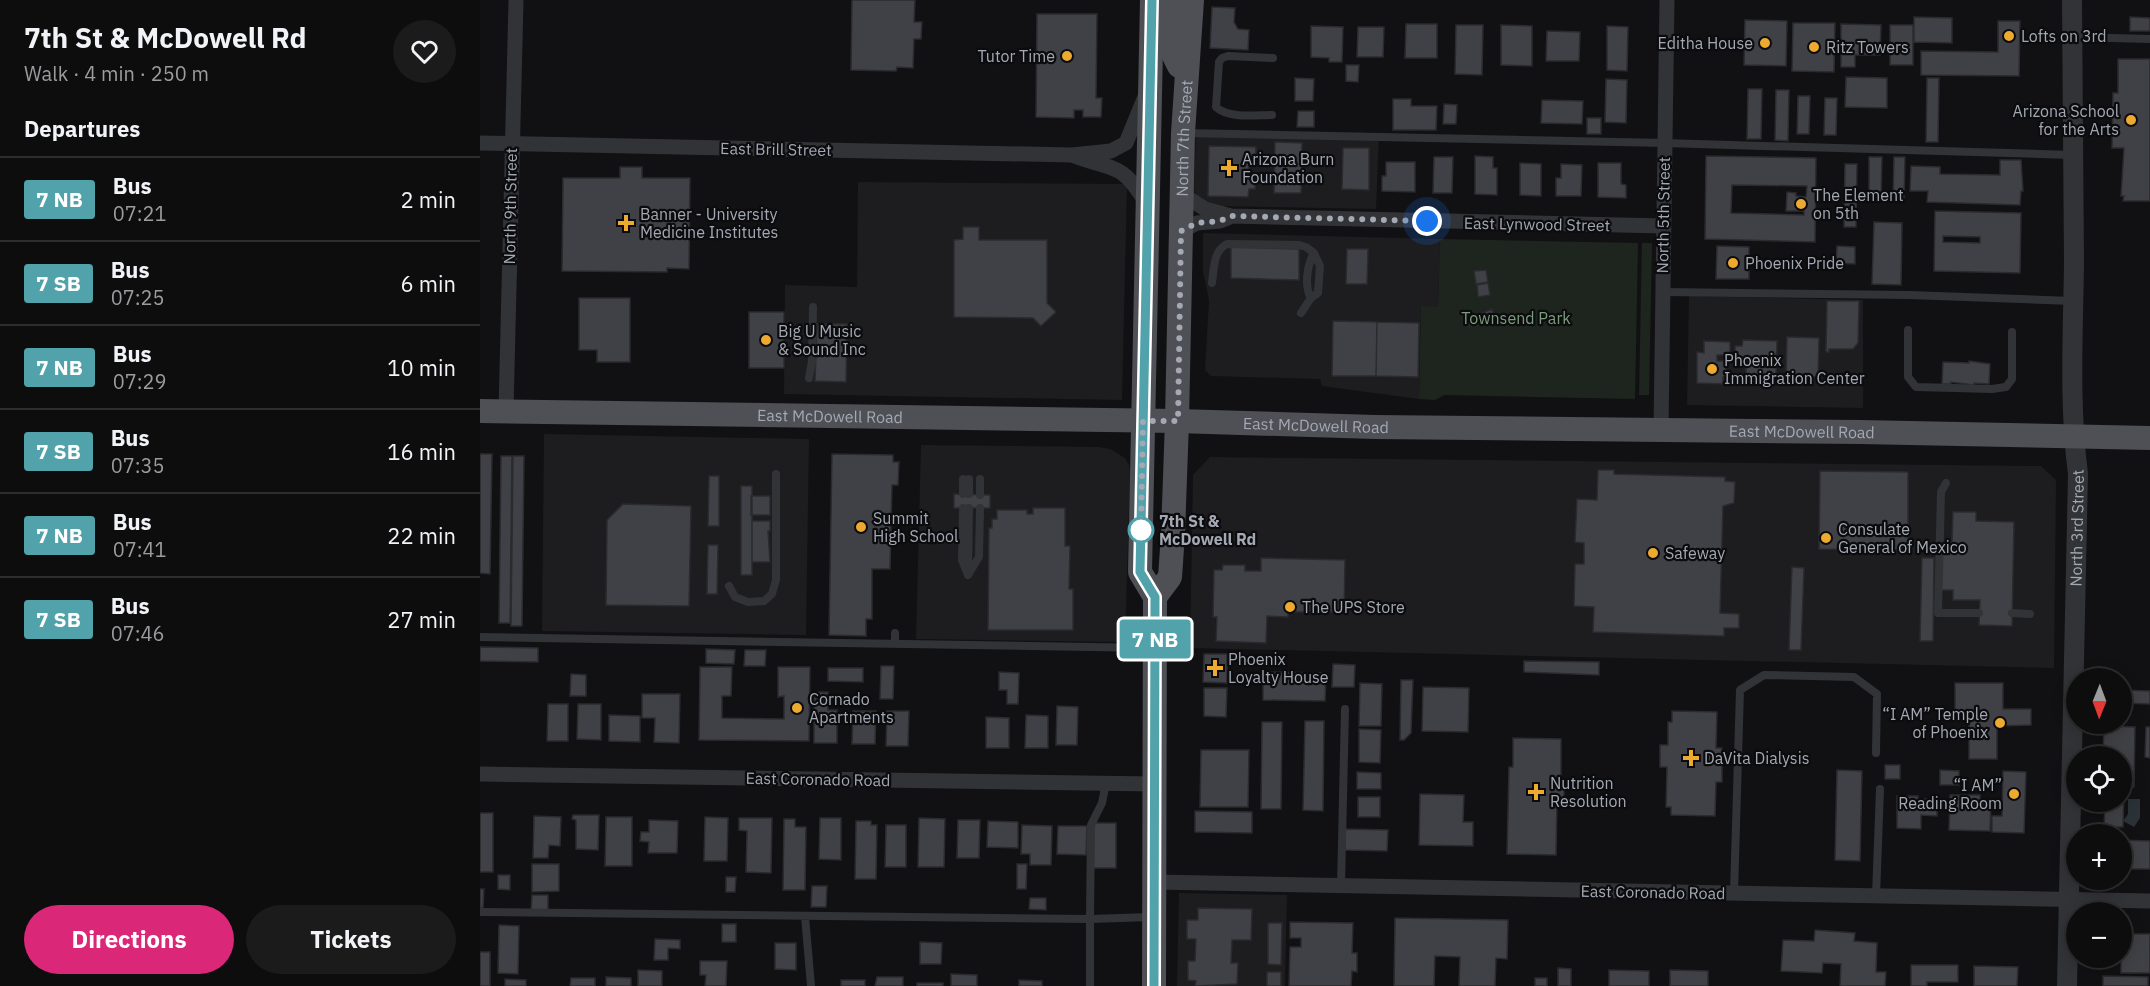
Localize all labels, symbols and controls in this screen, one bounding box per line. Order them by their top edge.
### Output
text: 7th St & McDowell Rd [24,19,307,56]
button: heart [393,20,456,83]
place label: Lofts on 3rd [2021,26,2107,46]
marker: Lofts on 3rd [2002,29,2016,43]
place label: Editha House [1658,33,1753,53]
marker: Editha House [1758,36,1772,50]
place label: Ritz Towers [1826,37,1909,57]
marker: Ritz Towers [1807,40,1821,54]
place label: Tutor Time [977,46,1055,66]
marker: Tutor Time [1060,49,1074,63]
text: Walk · 4 min · 250 m [24,60,209,87]
street label: North 7th Street [1172,79,1197,197]
place label: Arizona School for the Arts [2013,101,2119,139]
marker: Arizona School for the Arts [2124,113,2138,127]
text: Departures [24,114,140,143]
street label: East Brill Street [720,138,832,160]
street label: North 9th Street [499,148,521,264]
place label: Arizona Burn Foundation [1242,149,1334,187]
street label: North 5th Street [1652,157,1674,273]
marker: Arizona Burn Foundation [1220,159,1238,177]
text: Bus [113,171,152,200]
text: 7 NB [36,185,83,213]
text: 2 min [400,185,456,214]
place label: The Element on 5th [1813,185,1904,223]
marker: The Element on 5th [1794,197,1808,211]
text: 07:21 [113,200,167,227]
place label: Banner - University Medicine Institutes [640,204,778,242]
your location [1412,206,1442,236]
street label: East Lynwood Street [1464,213,1610,235]
marker: Banner - University Medicine Institutes [617,214,635,232]
place label: Phoenix Pride [1745,253,1844,273]
text: Bus [111,255,150,284]
marker: Phoenix Pride [1726,256,1740,270]
text: 7 SB [36,269,81,297]
text: 6 min [400,269,456,298]
text: 07:25 [111,284,165,311]
park label: Townsend Park [1461,308,1571,328]
place label: Big U Music & Sound Inc [778,321,866,359]
marker: Big U Music & Sound Inc [759,333,773,347]
text: Bus [113,339,152,368]
place label: Phoenix Immigration Center [1724,350,1865,388]
text: 7 NB [36,353,83,381]
text: 10 min [387,353,456,382]
marker: Phoenix Immigration Center [1705,362,1719,376]
text: 07:29 [113,368,167,395]
street label: East McDowell Road [757,405,903,427]
street label: East McDowell Road [1243,413,1389,437]
street label: East McDowell Road [1729,421,1875,442]
text: Bus [111,423,150,452]
text: 7 SB [36,437,81,465]
text: 16 min [387,437,456,466]
text: 07:35 [111,452,165,479]
street label: North 3rd Street [2066,468,2088,587]
text: Bus [113,507,152,536]
place label: Summit High School [873,508,958,546]
place label: 7th St & McDowell Rd [1159,511,1256,549]
marker: 7th St & McDowell Rd [1128,517,1154,543]
place label: Consulate General of Mexico [1838,519,1967,557]
marker: Summit High School [854,520,868,534]
text: 7 NB [36,521,83,549]
text: 22 min [387,521,456,550]
marker: Consulate General of Mexico [1819,531,1833,545]
text: 07:41 [113,536,167,563]
place label: Safeway [1665,543,1725,563]
marker: Safeway [1646,546,1660,560]
text: Bus [111,591,150,620]
place label: The UPS Store [1302,597,1405,617]
marker: The UPS Store [1283,600,1297,614]
text: 7 SB [36,605,81,633]
text: 27 min [387,605,456,634]
text: 07:46 [111,620,165,647]
line badge: 7 NB [1113,620,1197,658]
text: 7 NB [1132,625,1178,653]
place label: Phoenix Loyalty House [1228,649,1329,687]
marker: Phoenix Loyalty House [1206,659,1224,677]
north arrow [2066,668,2132,734]
map controls [2066,668,2132,968]
place label: Cornado Apartments [809,689,894,727]
marker: Cornado Apartments [790,701,804,715]
place label: “I AM” Temple of Phoenix [1882,704,1988,742]
marker: “I AM” Temple of Phoenix [1993,716,2007,730]
button: locate [2066,746,2132,812]
place label: DaVita Dialysis [1704,748,1809,768]
marker: DaVita Dialysis [1682,749,1700,767]
street label: East Coronado Road [745,768,891,790]
place label: Nutrition Resolution [1550,773,1627,811]
place label: “I AM” Reading Room [1898,775,2002,813]
marker: Nutrition Resolution [1527,783,1545,801]
marker: “I AM” Reading Room [2007,787,2021,801]
button: + [2066,824,2132,890]
street label: East Coronado Road [1580,881,1726,903]
button: − [2066,902,2132,968]
button: Directions [24,905,234,974]
button: Tickets [246,905,456,974]

